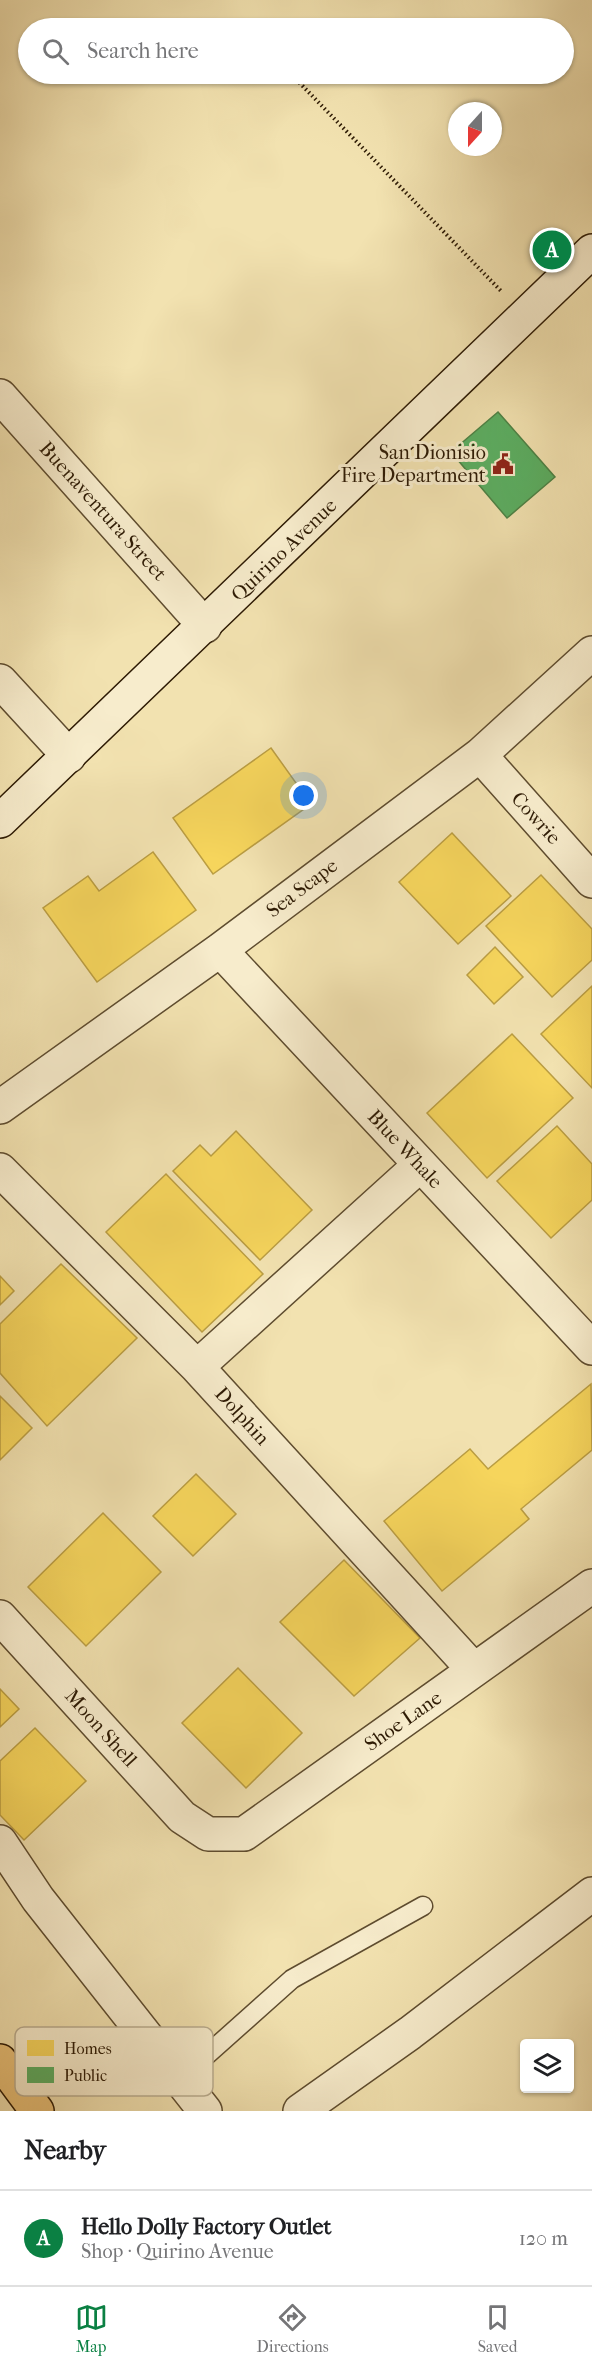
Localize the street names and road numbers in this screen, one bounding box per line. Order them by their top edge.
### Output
street label: Buenaventura Street [35,437,171,585]
street label: Quirino Avenue [227,494,342,606]
street label: Cowrie [507,787,565,849]
street label: Sea Scape [262,854,342,922]
street label: Blue Whale [363,1105,447,1193]
street label: Dolphin [210,1382,274,1450]
street label: Moon Shell [60,1684,142,1772]
street label: Shoe Lane [360,1686,446,1756]

